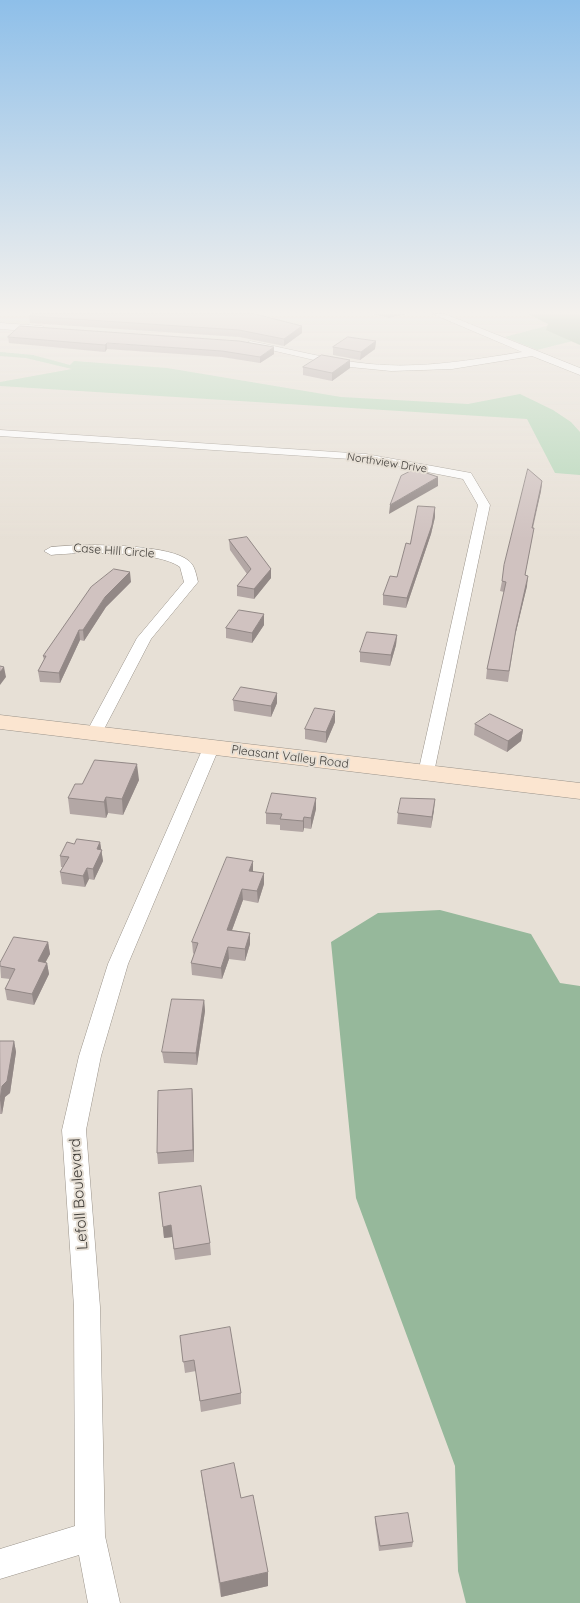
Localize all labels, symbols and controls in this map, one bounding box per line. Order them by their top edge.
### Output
street label: Northview Drive [346,450,428,476]
street label: Case Hill Circle [73,541,155,561]
street label: Pleasant Valley Road [230,743,350,771]
street label: Lefoll Boulevard [66,1138,92,1250]

